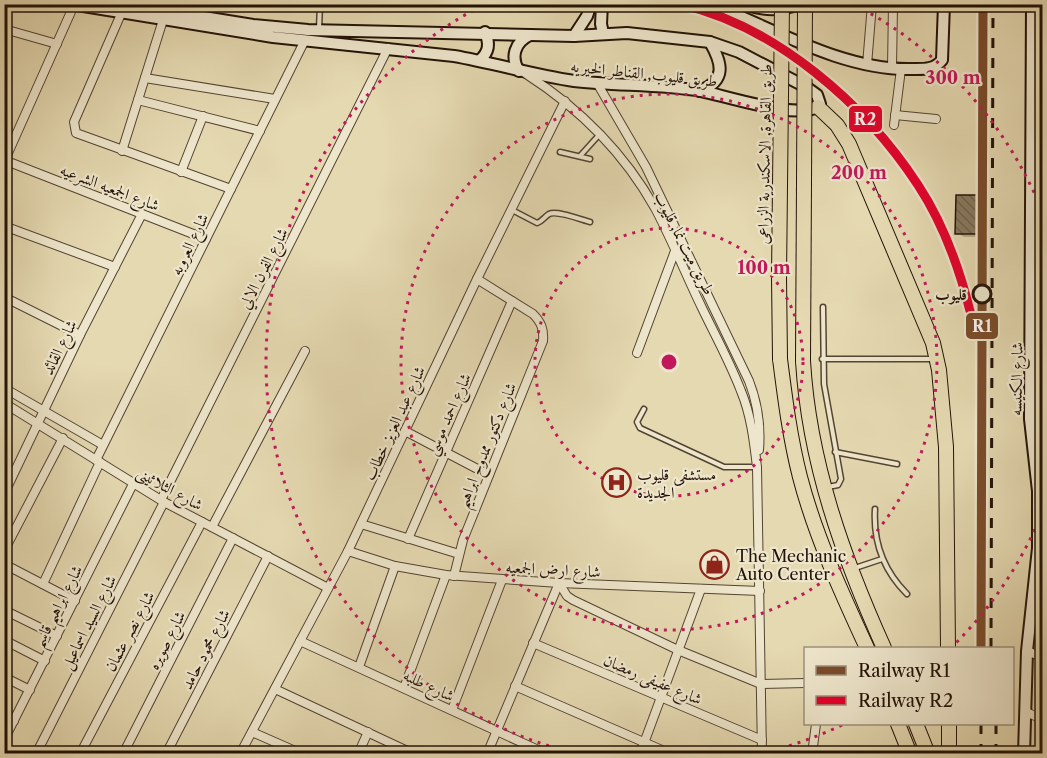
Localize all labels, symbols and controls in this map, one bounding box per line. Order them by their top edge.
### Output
street label: طريق قليوب, القناطر الخيريه [569,55,718,92]
street label: طريق القاهرة, الاسكندرية الزراعى [752,64,777,244]
text: 300 m [925,67,981,89]
line badge: R2 [848,105,883,133]
text: R2 [854,109,876,129]
street label: شارع الجمعيه الشرعيه [56,159,162,219]
text: 200 m [831,162,887,184]
street label: طريق ميت نما, قليوب [649,188,720,298]
street label: شارع العروبه [165,210,216,280]
street label: شارع الفرن الالي [234,224,296,314]
text: 100 m [737,257,791,279]
place label: قليوب [935,284,967,305]
marker: قليوب [972,284,992,304]
line badge: R1 [965,312,999,340]
street label: شارع القائد [37,316,84,379]
text: R1 [972,316,993,336]
street label: شارع الكنيسه [1005,342,1031,416]
centre of rings [659,352,679,372]
street label: شارع عبد العزيز خطاب [359,363,433,485]
street label: شارع احمد موسي [421,370,480,461]
street label: شارع دكتور ممدوح ابراهيم [452,379,527,513]
street label: شارع الثلاثينى [131,462,207,518]
place label: مستشفى قليوب الجديدة [637,464,716,502]
hospital icon: مستشفى قليوب الجديدة [600,467,632,499]
place label: The Mechanic Auto Center [735,546,846,584]
shop icon: The Mechanic Auto Center [699,549,731,581]
street label: شارع ارض الجمعيه [505,557,601,585]
street label: شارع ابراهيم قاسم [28,561,93,654]
street label: شارع السيد اسماعيل [56,571,124,674]
street label: شارع نصر عثمان [99,587,162,676]
street label: شارع محمود حامد [176,605,237,694]
street label: شارع صويره [143,607,193,675]
legend [804,647,1014,725]
street label: شارع عفيفى رمضان [599,649,705,712]
text: Railway R1 [858,660,951,682]
street label: شارع طلبه [399,664,458,709]
text: Railway R2 [858,690,953,712]

